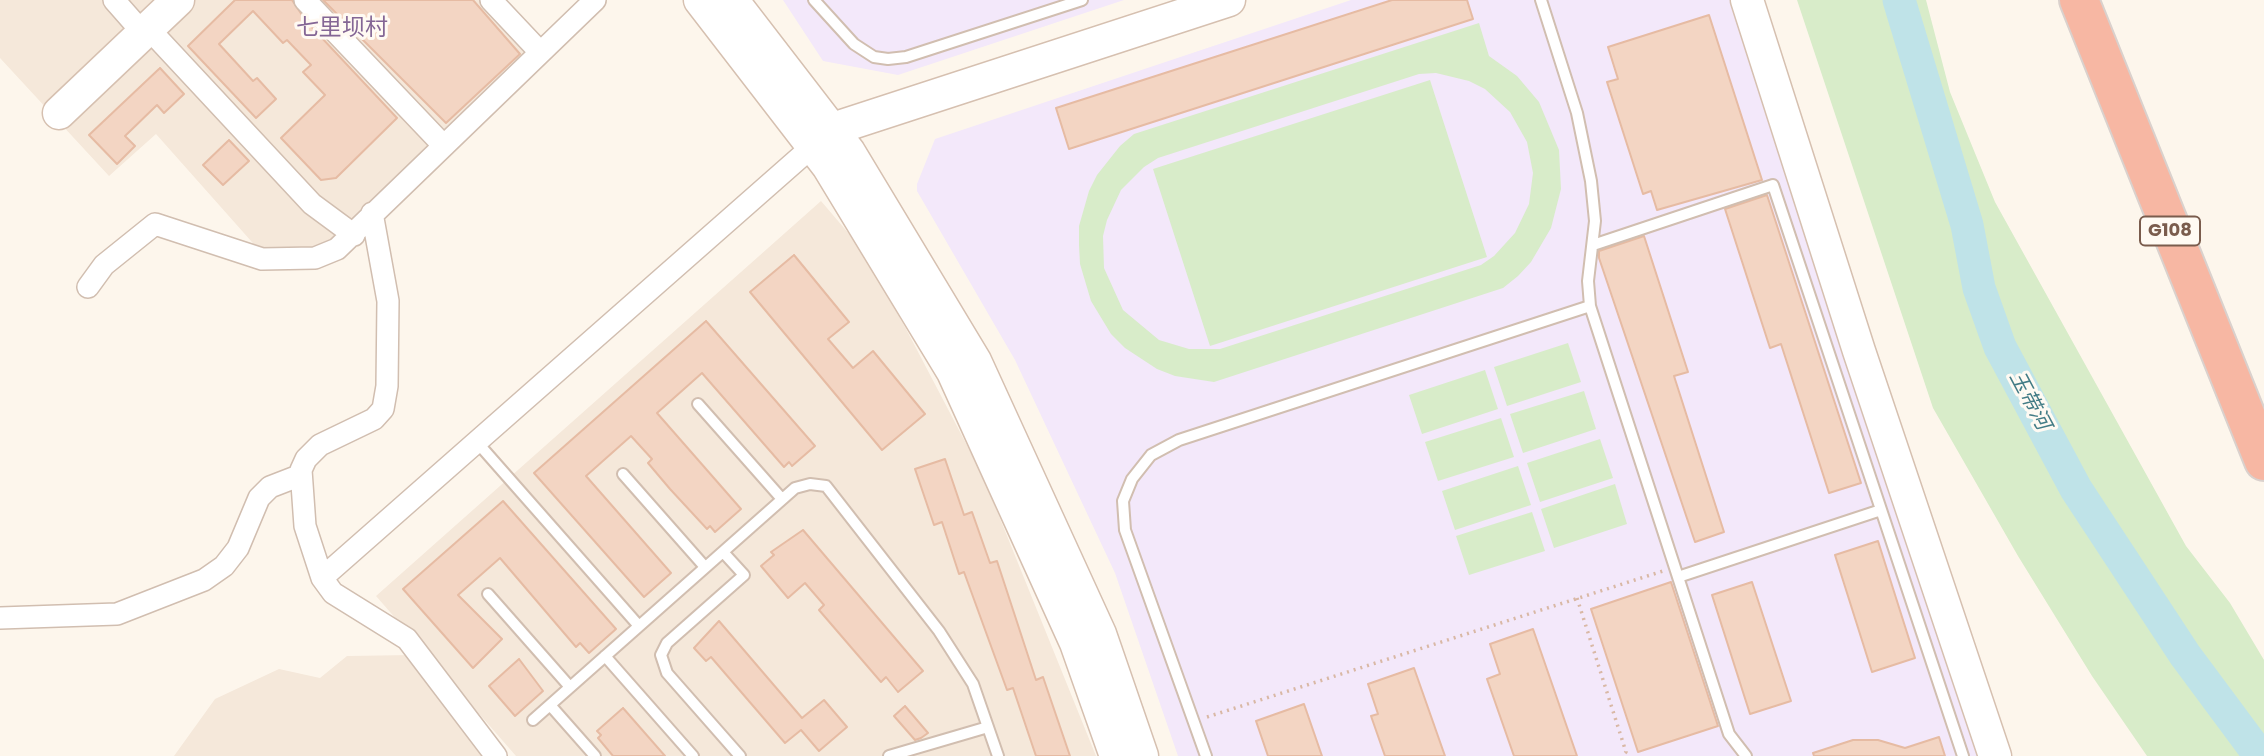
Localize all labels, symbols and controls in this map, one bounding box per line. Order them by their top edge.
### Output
district label: 七里坝村 [296,15,388,43]
road number: G108 [2140,216,2200,246]
water label: 玉带河 [2003,367,2055,435]

